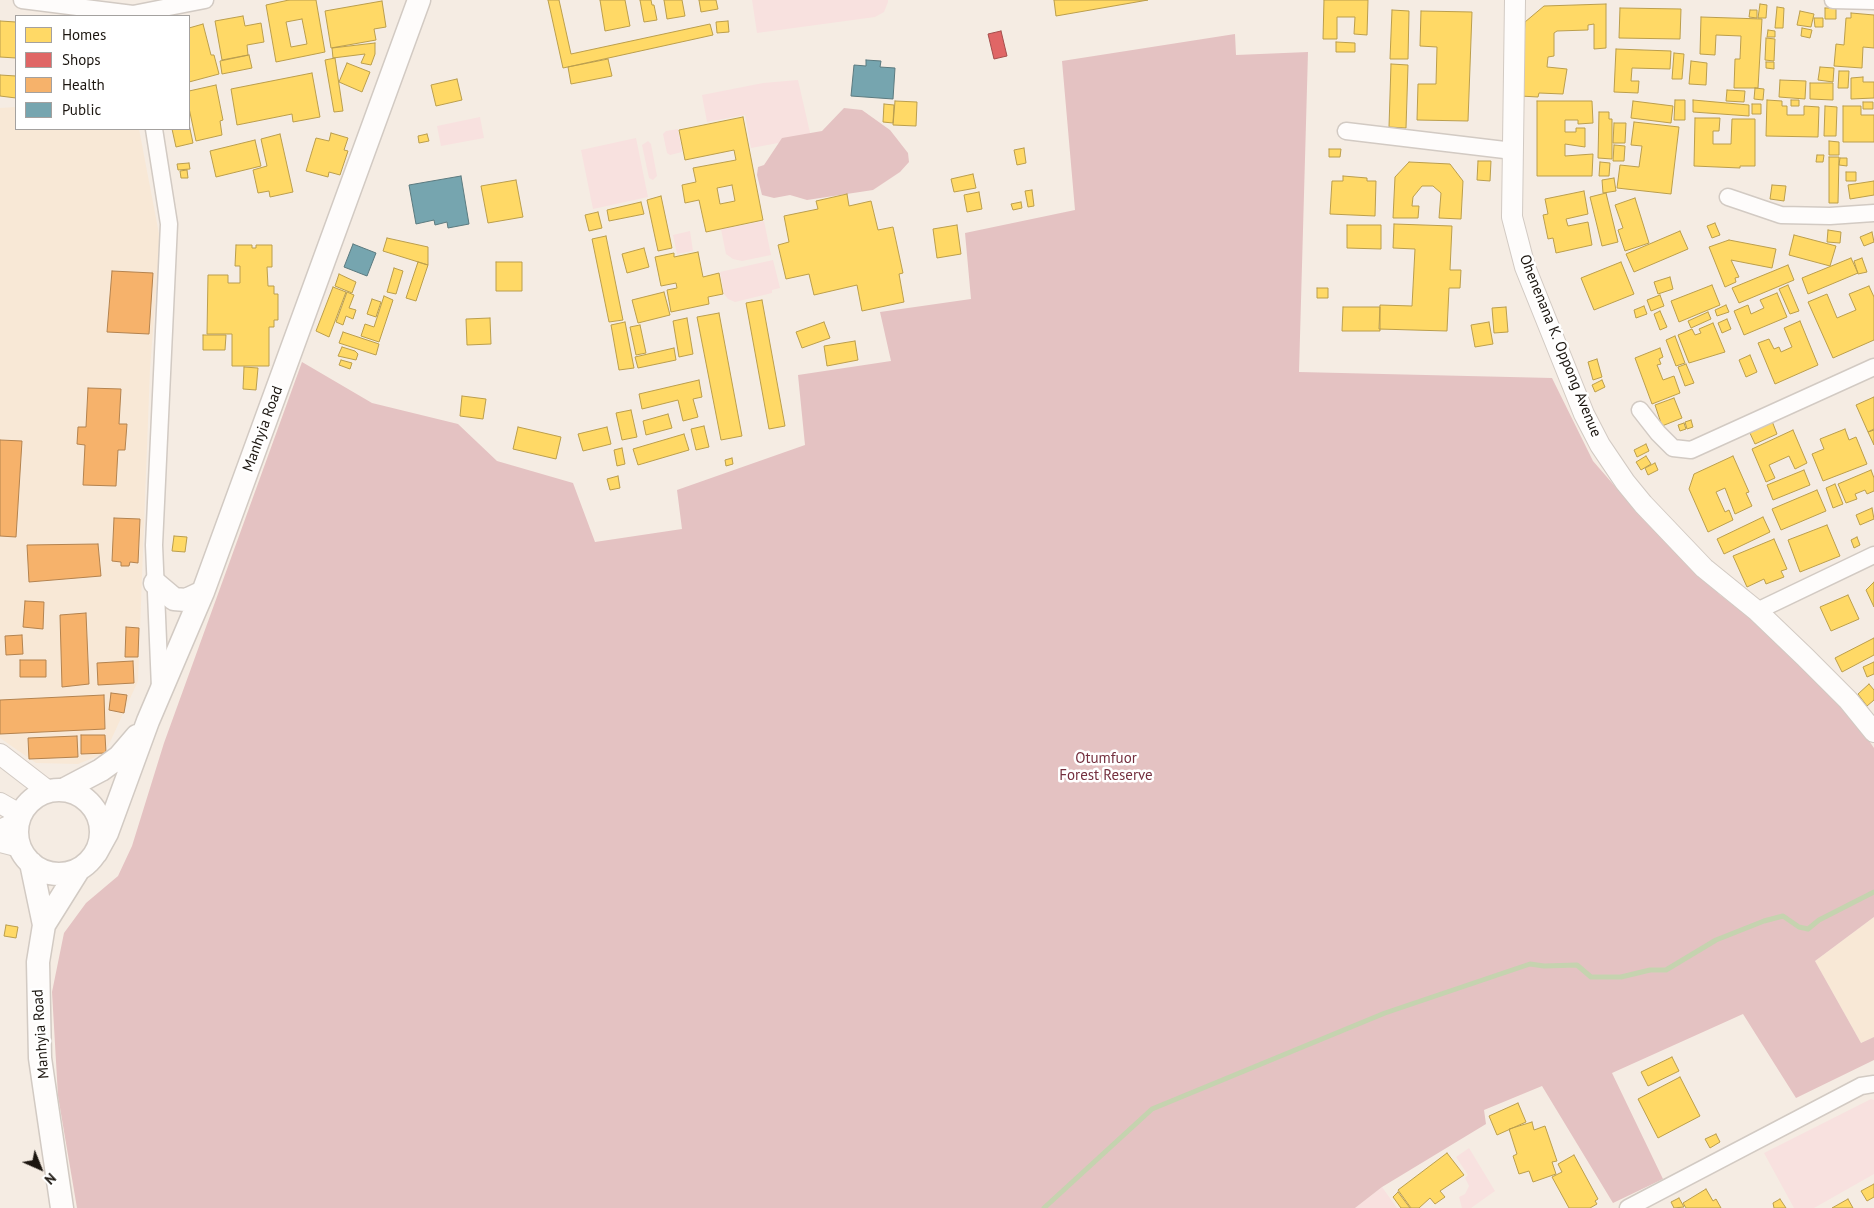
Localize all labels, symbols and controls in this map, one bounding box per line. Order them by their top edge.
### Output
legend [15,15,190,130]
text: Homes [62,25,106,44]
text: Shops [62,50,101,69]
text: Health [62,75,105,94]
text: Public [62,100,101,119]
street label: Ohenenana K. Oppong Avenue [1515,252,1605,440]
street label: Manhyia Road [239,384,287,474]
park label: Otumfuor Forest Reserve [1059,750,1153,785]
street label: Manhyia Road [29,989,53,1079]
north arrow [15,1143,65,1193]
text: N [41,1169,60,1188]

